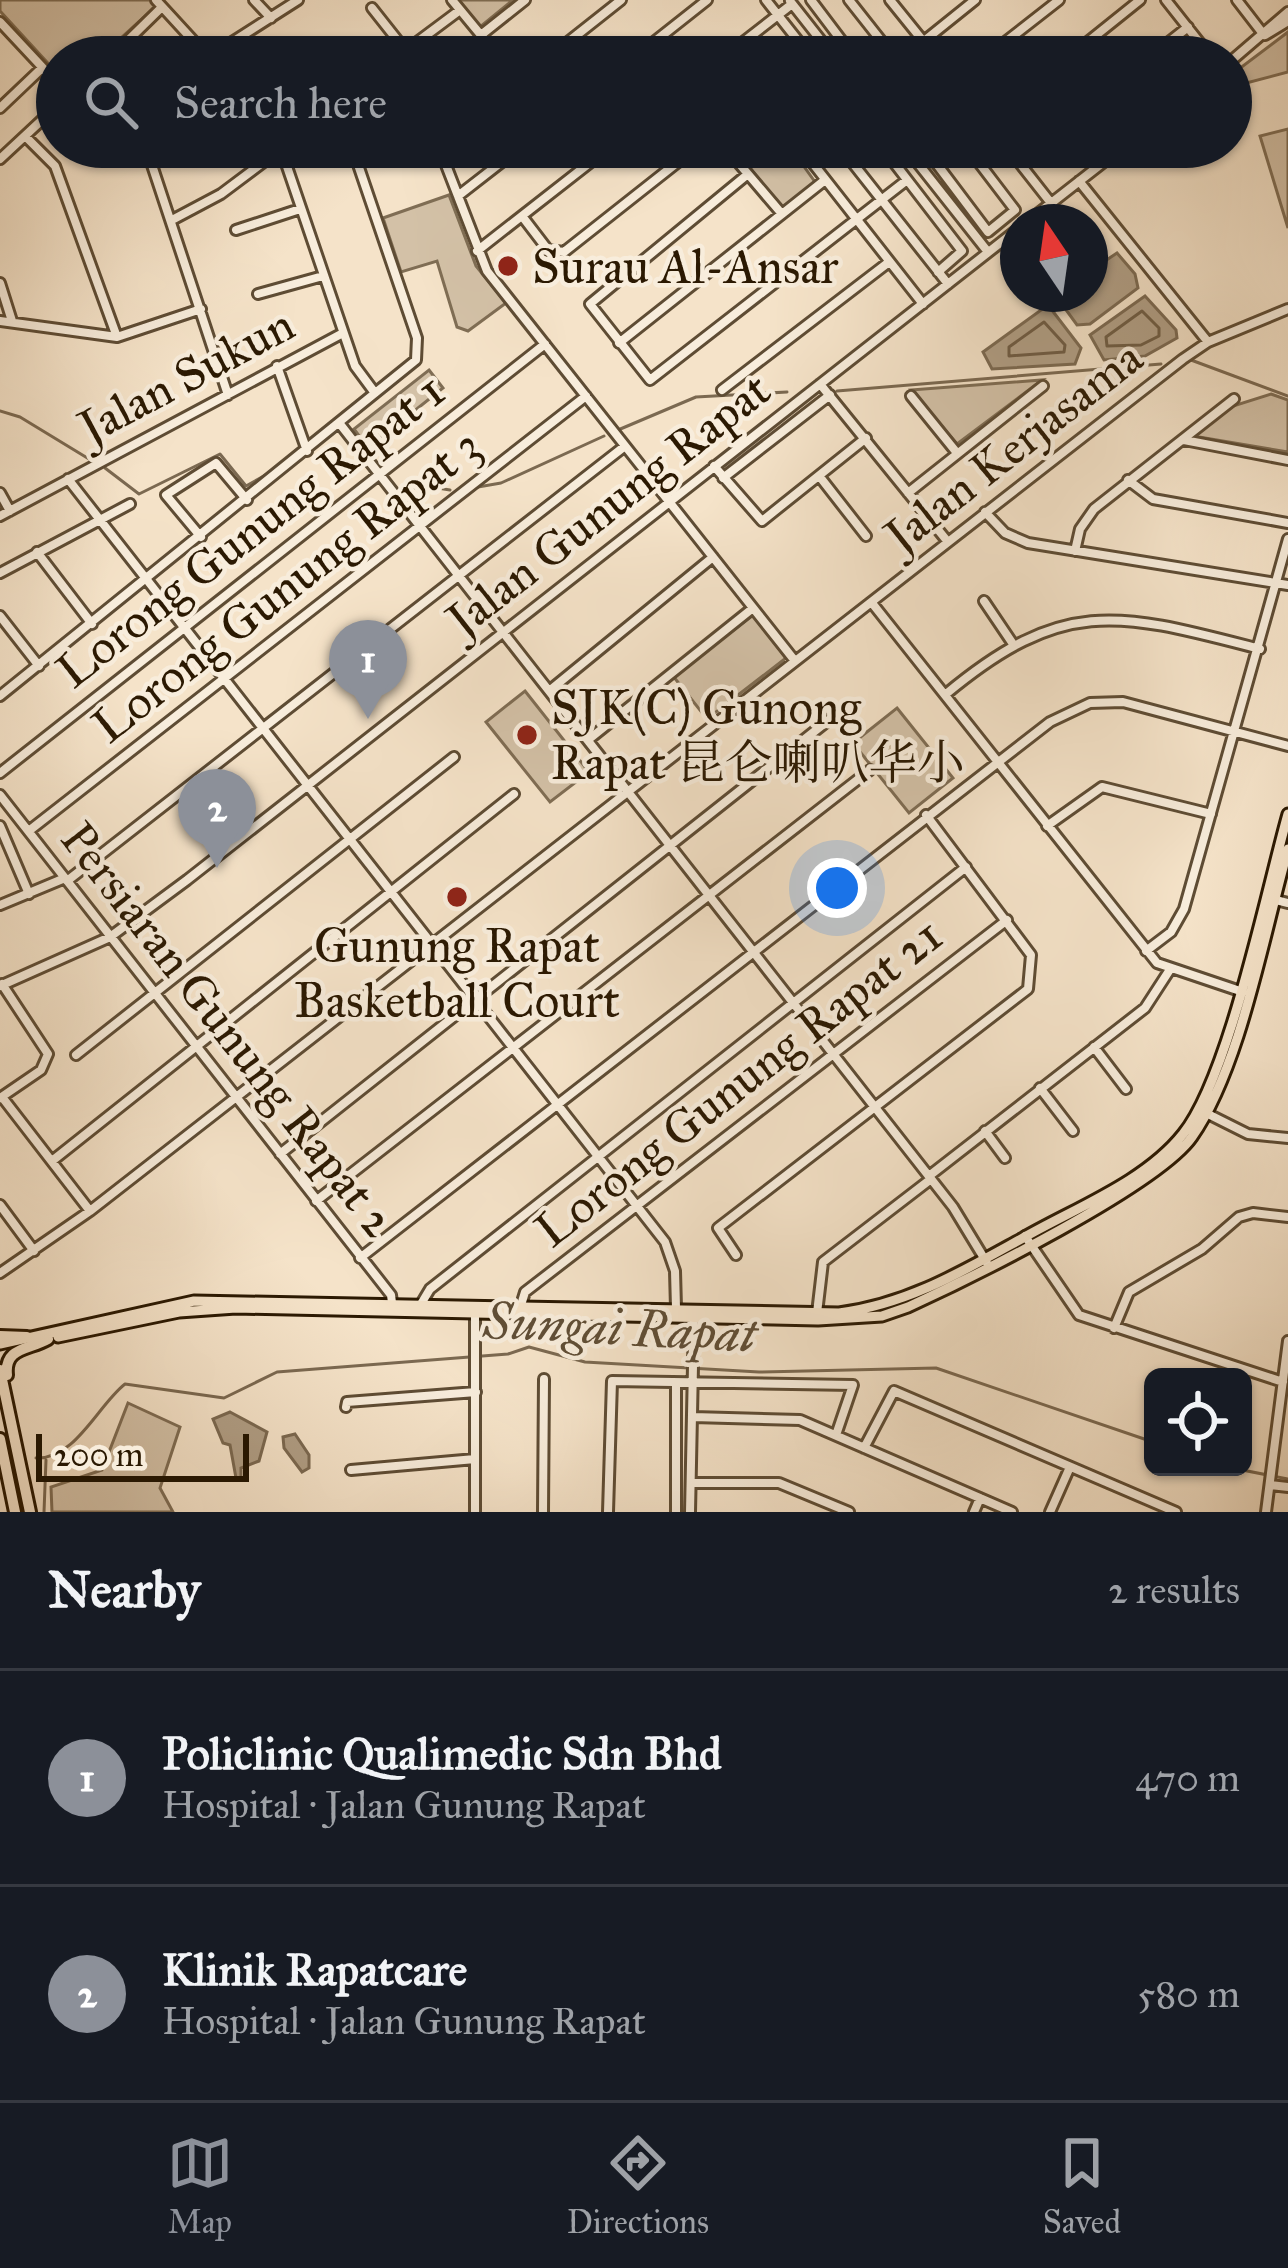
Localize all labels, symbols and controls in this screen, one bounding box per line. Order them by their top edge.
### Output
search box [36,36,1252,168]
icon: search [78,69,144,135]
text: Search here [174,75,387,130]
north arrow [1000,204,1108,312]
place label: Surau Al-Ansar [532,237,838,296]
marker: Surau Al-Ansar [495,253,521,279]
street label: Jalan Sukun [64,294,304,459]
street label: Jalan Kerjasama [869,327,1154,568]
street label: Jalan Gunung Rapat [431,360,782,652]
street label: Lorong Gunung Rapat 1 [45,361,455,699]
street label: Lorong Gunung Rapat 3 [80,416,492,755]
pin: 1 [329,620,407,719]
place label: SJK(C) Gunong Rapat 昆仑喇叭华小 [551,678,965,792]
marker: SJK(C) Gunong Rapat 昆仑喇叭华小 [514,722,540,748]
pin: 2 [178,769,256,868]
street label: Persiaran Gunung Rapat 2 [48,810,409,1249]
your location [807,858,867,918]
marker: Gunung Rapat Basketball Court [444,884,470,910]
street label: Lorong Gunung Rapat 21 [523,905,953,1259]
place label: Gunung Rapat Basketball Court [294,916,620,1030]
water label: Sungai Rapat [481,1290,761,1366]
map controls [1144,1368,1252,1476]
button: locate [1144,1368,1252,1476]
scale bar [36,1428,249,1481]
text: 200 m [54,1435,144,1475]
text: Nearby [48,1559,200,1621]
text: 2 results [1108,1566,1240,1614]
text: Policlinic Qualimedic Sdn Bhd [162,1726,722,1781]
text: 1 [79,1754,95,1802]
text: 470 m [1135,1754,1240,1802]
text: Hospital · Jalan Gunung Rapat [162,1781,646,1829]
text: Klinik Rapatcare [162,1942,467,1997]
text: 2 [77,1970,97,2018]
text: 580 m [1137,1970,1240,2018]
text: Hospital · Jalan Gunung Rapat [162,1997,646,2045]
tab: Map [167,2130,233,2242]
tab: Directions [567,2130,709,2242]
tab: Saved [1043,2130,1121,2242]

